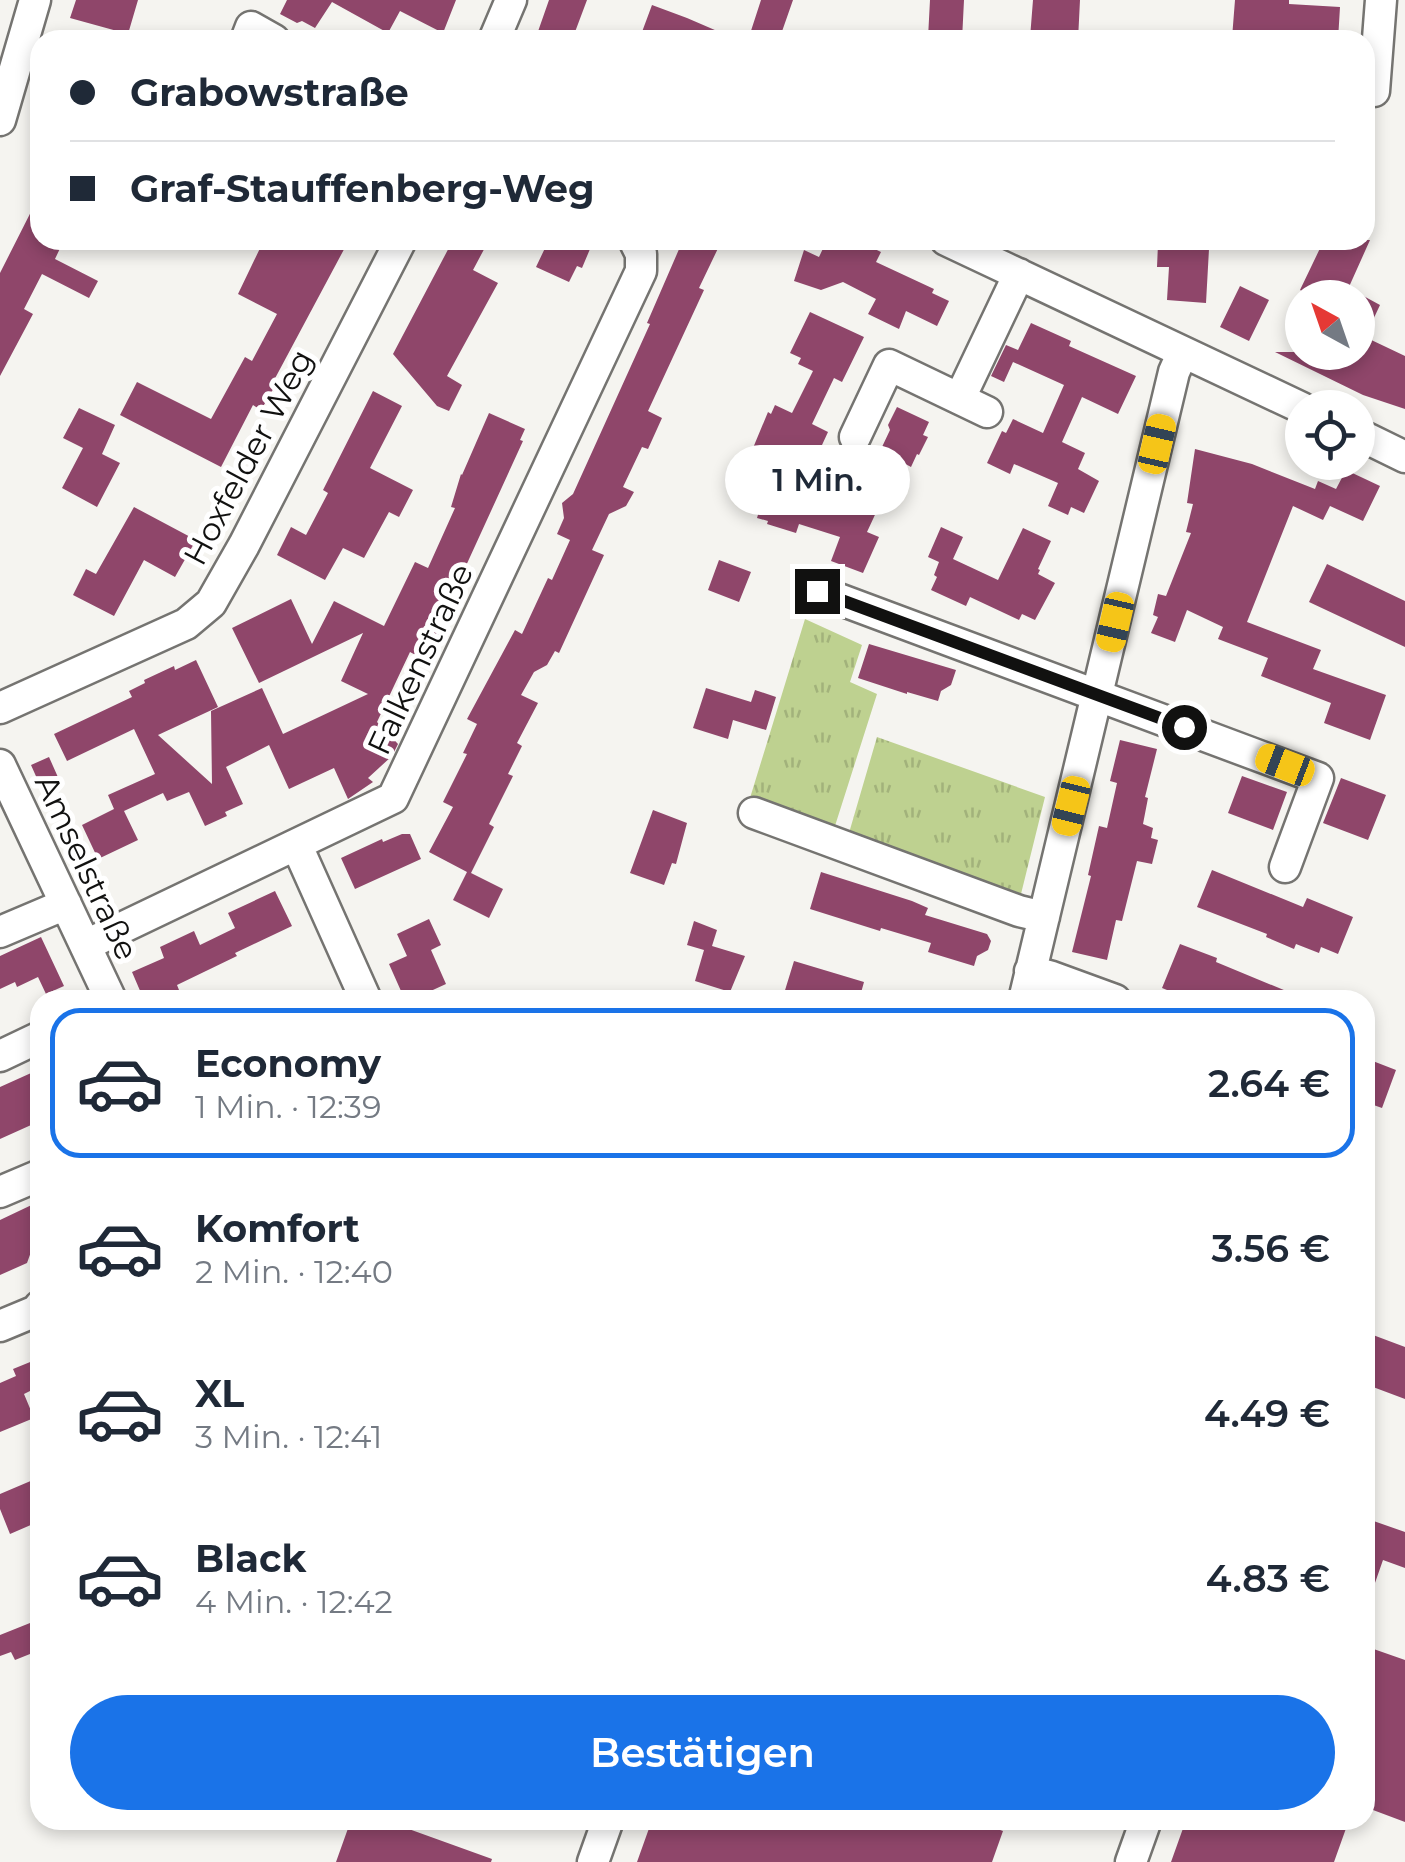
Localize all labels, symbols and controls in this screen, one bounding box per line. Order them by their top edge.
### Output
text: Grabowstraße [130,69,409,116]
text: Graf-Stauffenberg-Weg [130,165,595,212]
north arrow [1285,280,1375,370]
map controls [1285,280,1375,480]
street label: Hoxfelder Weg [175,343,321,571]
button: locate [1285,390,1375,480]
car [1136,411,1178,477]
callout: 1 Min. [724,446,910,516]
text: 1 Min. [772,460,863,499]
street label: Falkenstraße [359,557,481,761]
route end [795,569,840,614]
car [1094,589,1136,655]
route start [1162,705,1207,750]
car [1252,740,1318,790]
street label: Amselstraße [27,768,147,966]
car [1049,773,1093,839]
icon: car [75,1038,165,1128]
text: Economy [195,1040,381,1087]
text: 2.64 € [1208,1060,1330,1107]
text: 1 Min. · 12:39 [195,1087,381,1126]
icon: car [75,1203,165,1293]
text: Komfort [195,1205,360,1252]
text: 3.56 € [1212,1225,1330,1272]
text: 2 Min. · 12:40 [195,1252,393,1291]
icon: car [75,1368,165,1458]
text: XL [195,1370,244,1417]
text: 4.49 € [1204,1390,1330,1437]
text: 3 Min. · 12:41 [195,1417,382,1456]
icon: car [75,1533,165,1623]
text: Black [195,1535,306,1582]
text: 4.83 € [1206,1555,1330,1602]
text: 4 Min. · 12:42 [195,1582,393,1621]
button: Bestätigen [70,1695,1335,1810]

